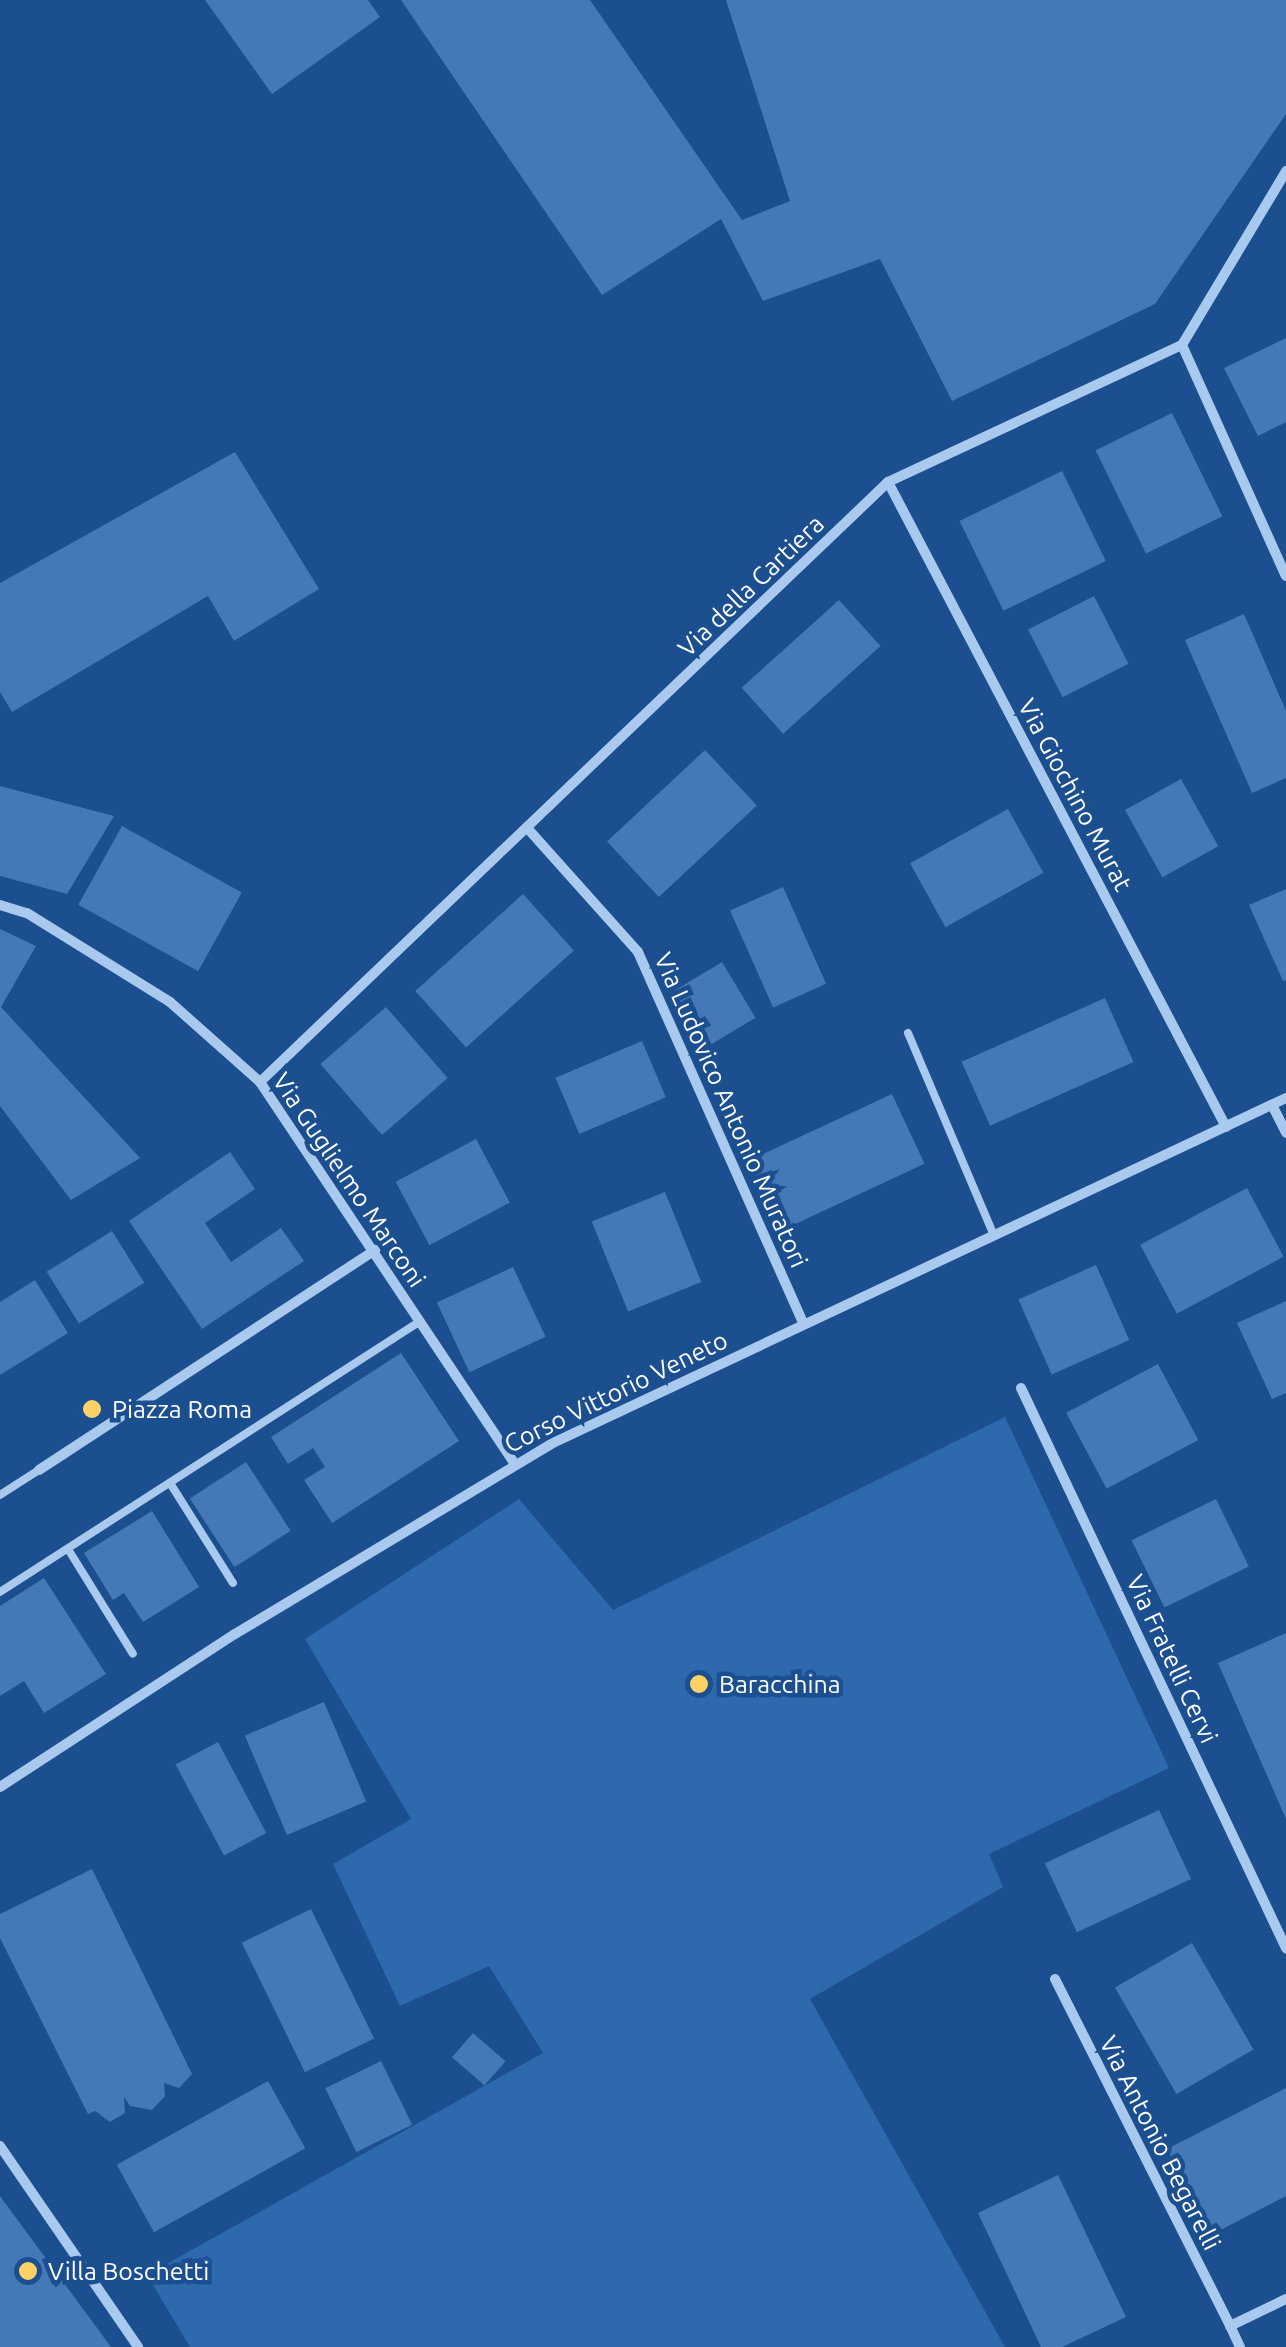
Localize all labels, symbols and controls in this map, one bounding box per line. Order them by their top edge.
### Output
street label: Via della Cartiera [672,509,830,663]
street label: Via Giochino Murat [1012,694,1138,896]
street label: Via Ludovico Antonio Muratori [648,948,814,1272]
street label: Via Guglielmo Marconi [266,1067,432,1293]
street label: Corso Vittorio Veneto [499,1325,733,1459]
place label: Piazza Roma [112,1394,252,1424]
marker: Piazza Roma [81,1398,103,1420]
street label: Via Fratelli Cervi [1120,1570,1224,1748]
place label: Baracchina [719,1669,841,1699]
marker: Baracchina [688,1673,710,1695]
street label: Via Antonio Begarelli [1093,2031,1227,2255]
place label: Villa Boschetti [48,2256,209,2286]
marker: Villa Boschetti [17,2260,39,2282]

